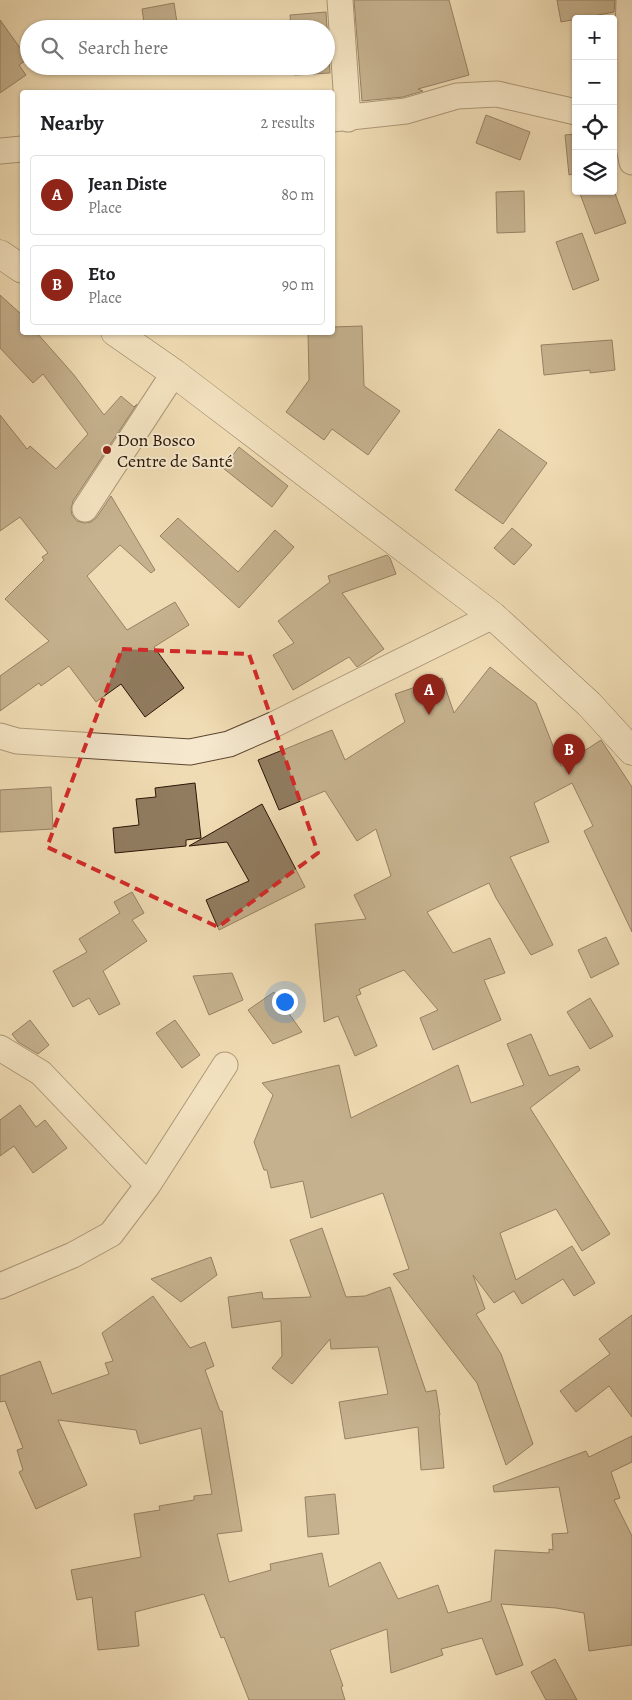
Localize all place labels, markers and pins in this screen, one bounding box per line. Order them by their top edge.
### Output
place label: Don Bosco Centre de Santé [117,428,233,473]
marker: Don Bosco Centre de Santé [101,444,113,456]
pin: A [413,674,445,715]
pin: B [553,734,585,775]

